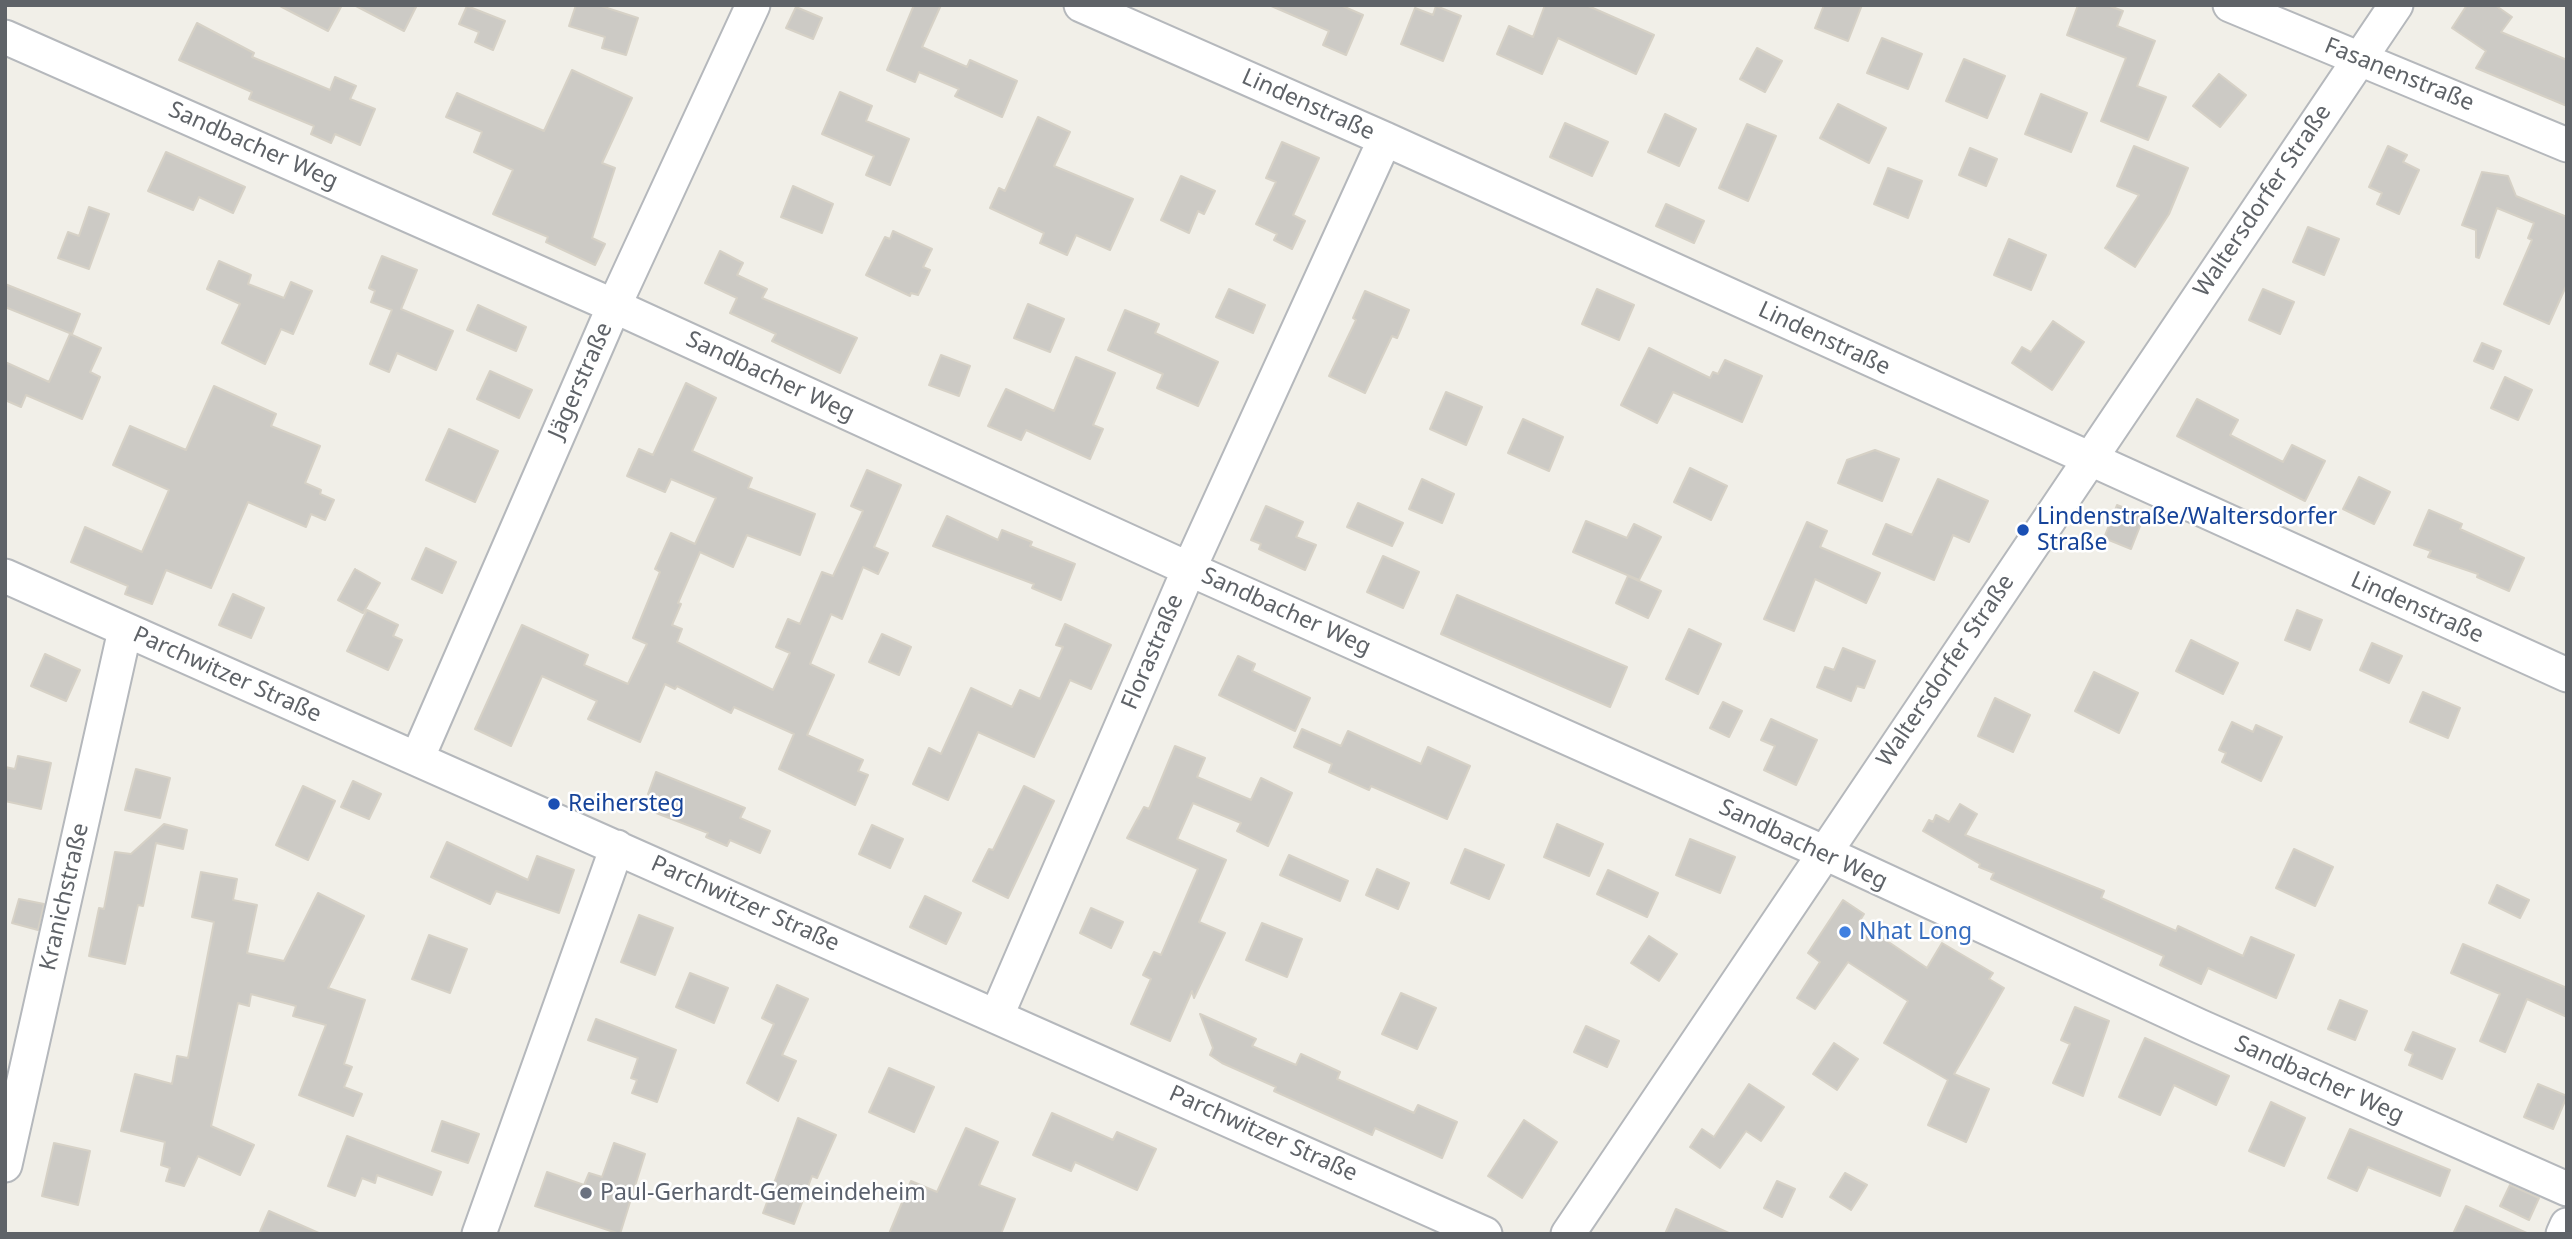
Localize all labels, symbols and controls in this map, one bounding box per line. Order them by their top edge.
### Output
street label: Fasanenstraße [2320,32,2478,118]
street label: Lindenstraße [1237,63,1379,147]
street label: Sandbacher Weg [164,96,342,196]
street label: Waltersdorfer Straße [2188,100,2338,302]
street label: Lindenstraße [1754,296,1894,382]
street label: Jägerstraße [543,318,619,444]
street label: Sandbacher Weg [681,326,859,428]
place label: Lindenstraße/Waltersdorfer Straße [2037,503,2337,557]
marker: Lindenstraße/Waltersdorfer Straße [2015,522,2031,538]
street label: Sandbacher Weg [1197,562,1375,662]
street label: Lindenstraße [2346,566,2488,650]
street label: Waltersdorfer Straße [1871,570,2021,772]
street label: Florastraße [1116,590,1190,714]
street label: Parchwitzer Straße [129,621,325,729]
place label: Reihersteg [568,790,684,818]
street label: Sandbacher Weg [1714,794,1892,896]
marker: Reihersteg [546,796,562,812]
street label: Kranichstraße [35,821,95,973]
street label: Parchwitzer Straße [647,850,843,958]
place label: Nhat Long [1859,918,1972,946]
marker: Nhat Long [1837,924,1853,940]
street label: Sandbacher Weg [2230,1030,2408,1130]
street label: Parchwitzer Straße [1165,1080,1361,1188]
place label: Paul-Gerhardt-Gemeindeheim [600,1179,926,1207]
marker: Paul-Gerhardt-Gemeindeheim [578,1185,594,1201]

